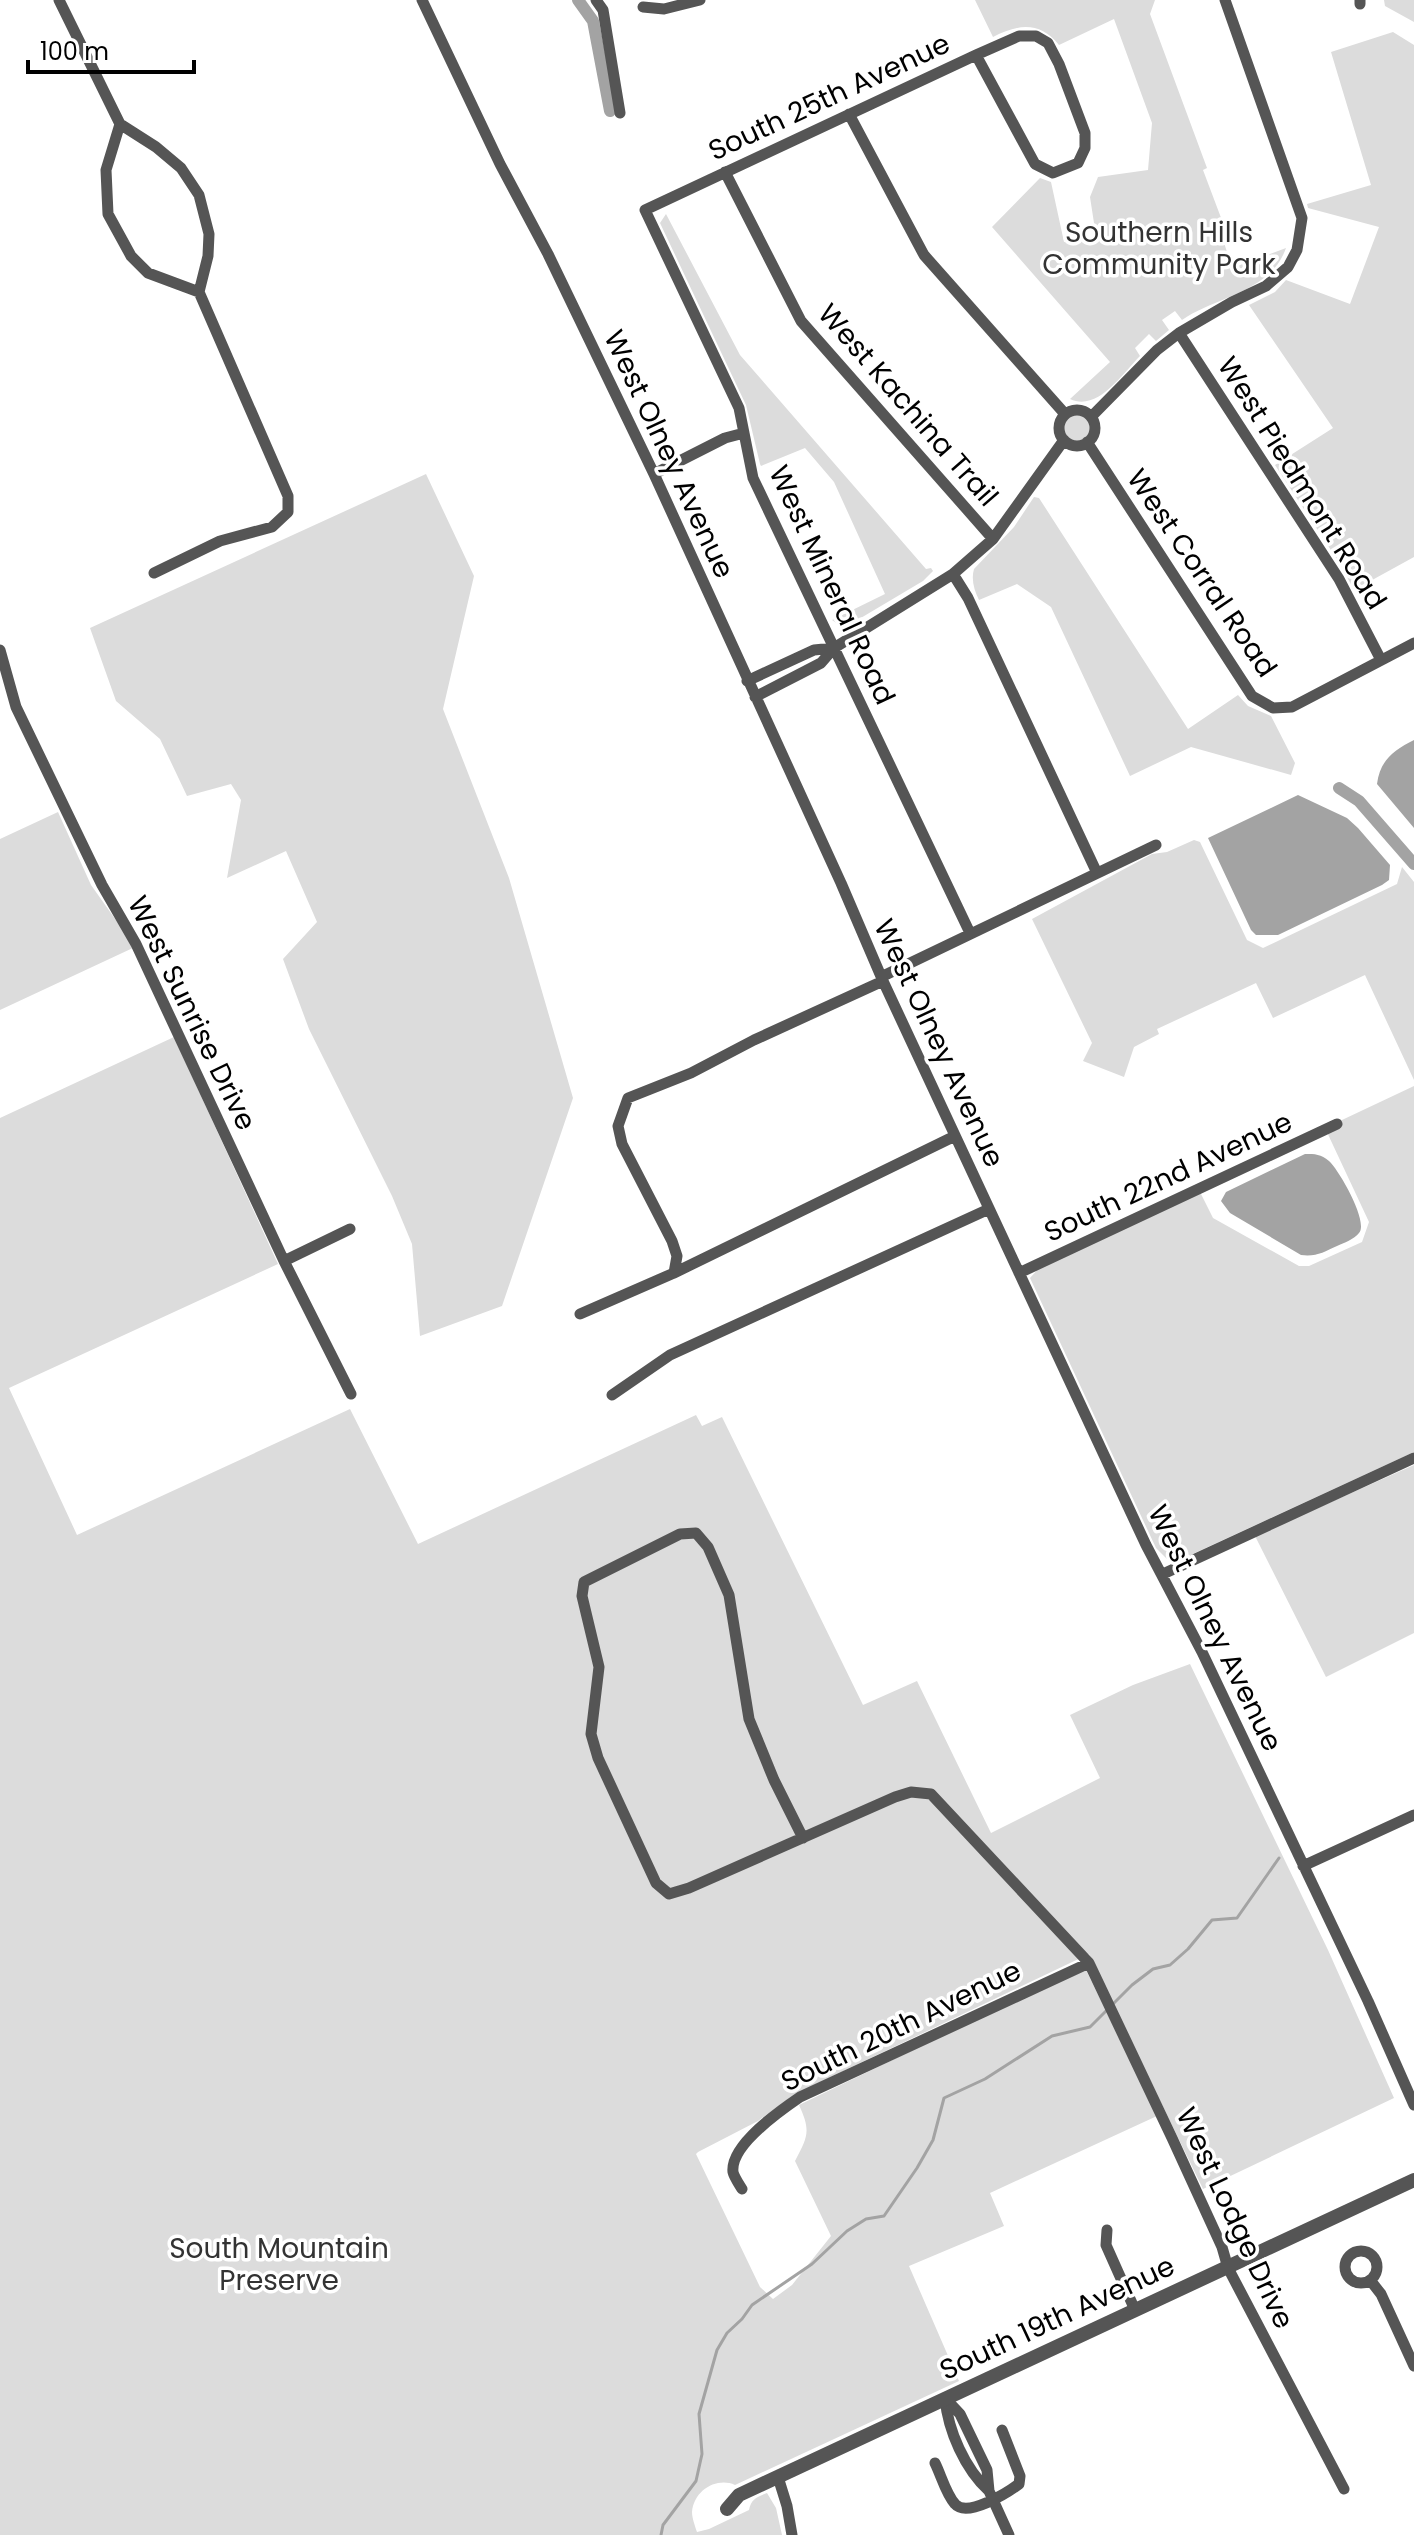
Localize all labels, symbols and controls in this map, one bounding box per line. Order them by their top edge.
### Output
scale bar [28,24,194,74]
street label: South 25th Avenue [702,24,956,170]
text: 100 m [40,35,109,68]
park label: Southern Hills Community Park [1042,213,1276,284]
street label: West Kachina Trail [809,295,1007,515]
street label: West Olney Avenue [594,324,744,584]
street label: West Piedmont Road [1208,349,1396,617]
street label: West Mineral Road [759,459,905,711]
street label: West Corral Road [1118,461,1286,685]
street label: West Sunrise Drive [118,889,266,1137]
street label: West Olney Avenue [864,913,1014,1173]
street label: South 22nd Avenue [1038,1102,1298,1252]
street label: West Olney Avenue [1138,1498,1292,1758]
street label: South 20th Avenue [775,1951,1027,2101]
street label: West Lodge Drive [1167,2101,1303,2335]
park label: South Mountain Preserve [169,2229,389,2300]
street label: South 19th Avenue [933,2246,1181,2390]

